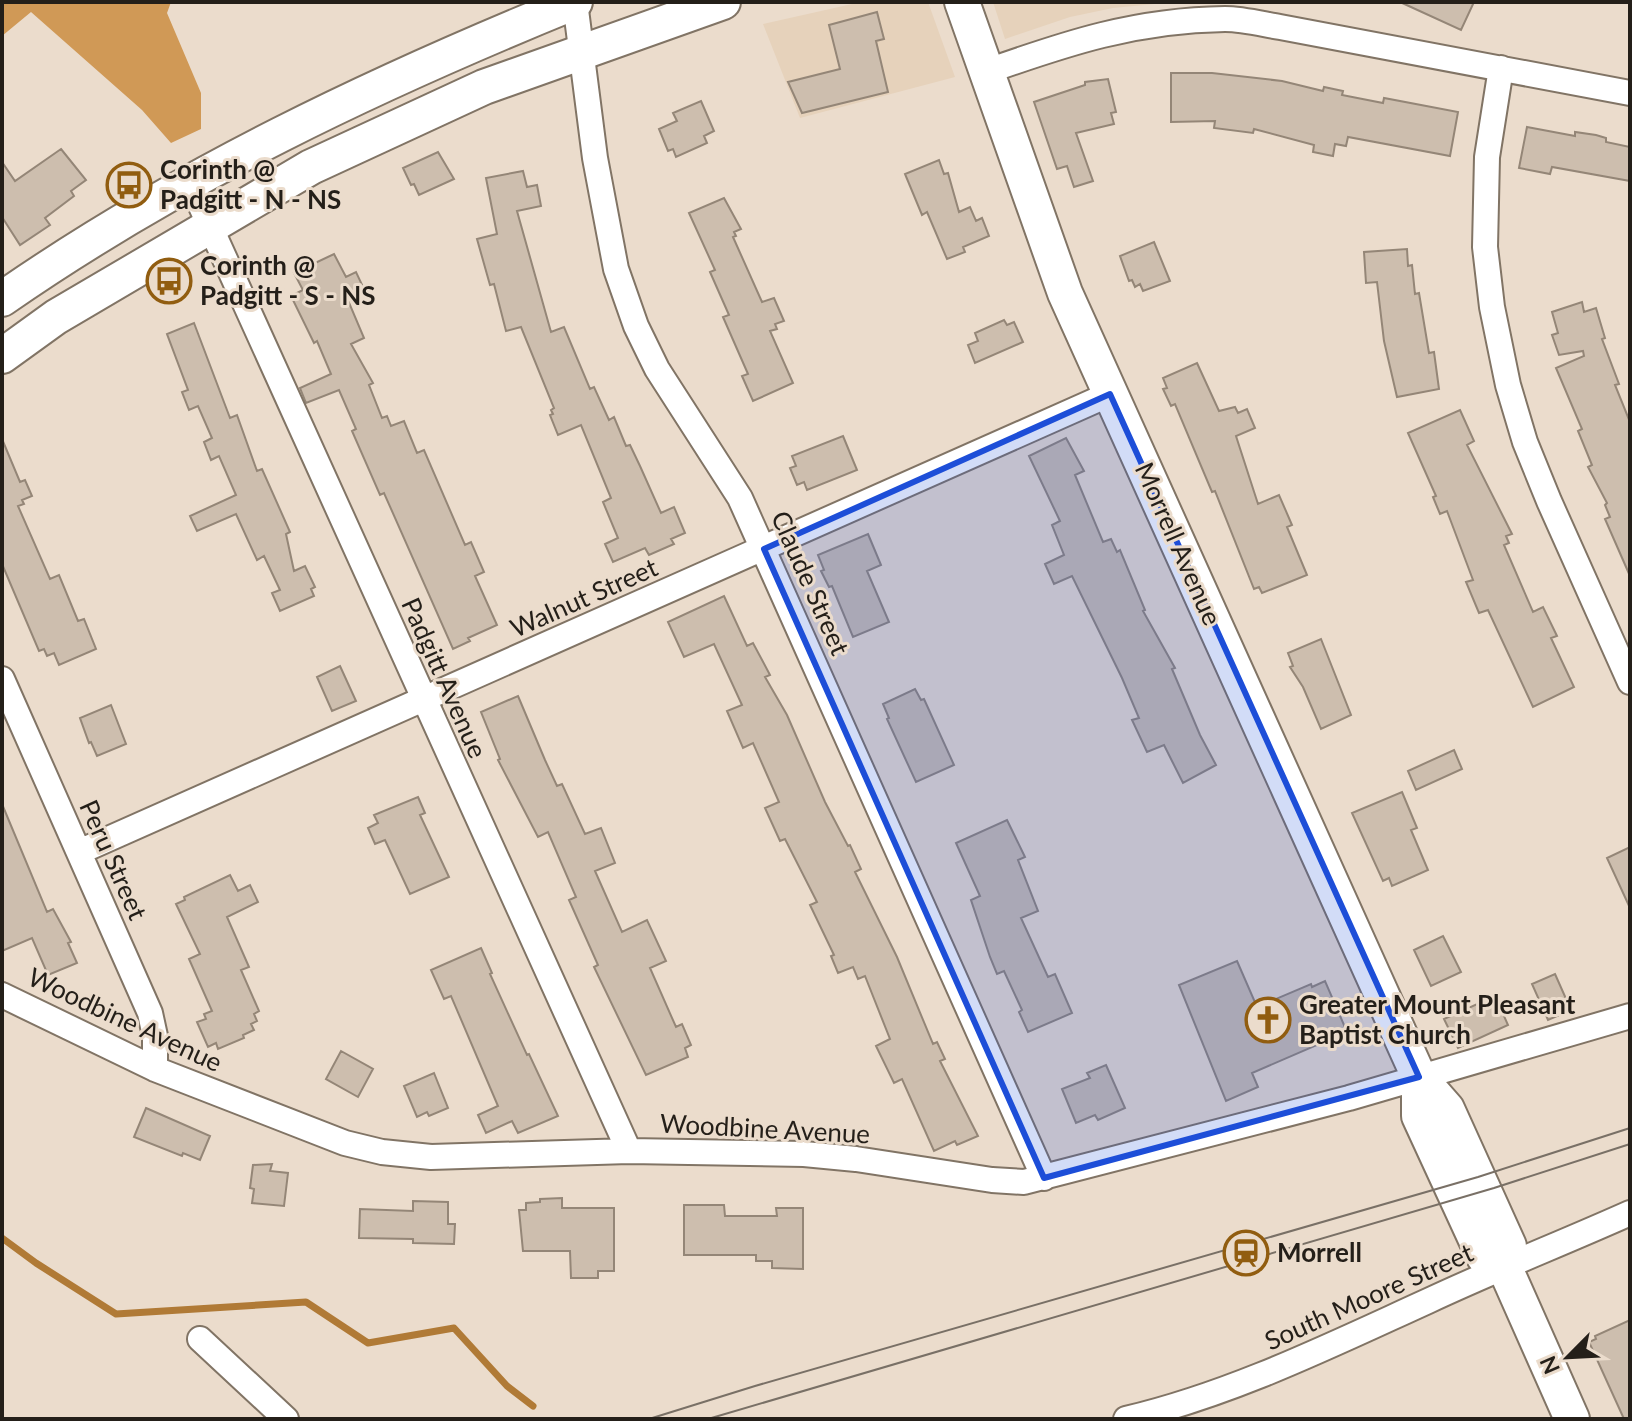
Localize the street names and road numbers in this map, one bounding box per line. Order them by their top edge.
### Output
street label: Morrell Avenue [1129,457,1229,630]
street label: Claude Street [765,506,857,660]
street label: Walnut Street [505,550,663,644]
street label: Padgitt Avenue [395,592,495,763]
street label: Peru Street [73,795,155,925]
street label: Woodbine Avenue [23,960,228,1078]
street label: Woodbine Avenue [659,1107,871,1149]
street label: South Moore Street [1259,1235,1478,1356]

